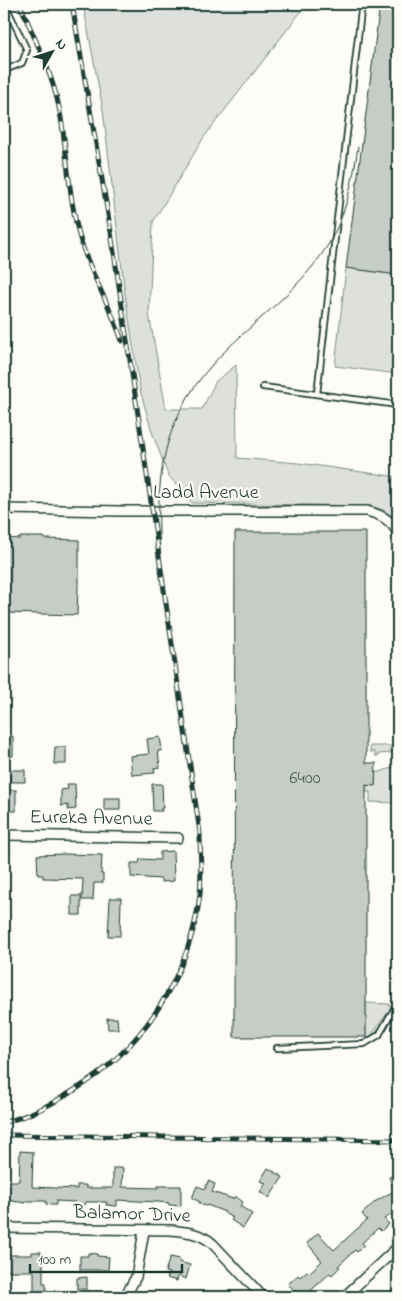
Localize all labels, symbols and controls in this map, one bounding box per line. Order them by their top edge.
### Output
north arrow [28,28,78,78]
text: N [50,34,72,55]
street label: Ladd Avenue [153,479,259,508]
house number: 6400 [290,766,321,792]
street label: Eureka Avenue [29,803,153,835]
street label: Balamor Drive [72,1198,191,1232]
scale bar [30,1241,182,1273]
text: 100 m [38,1249,71,1271]

